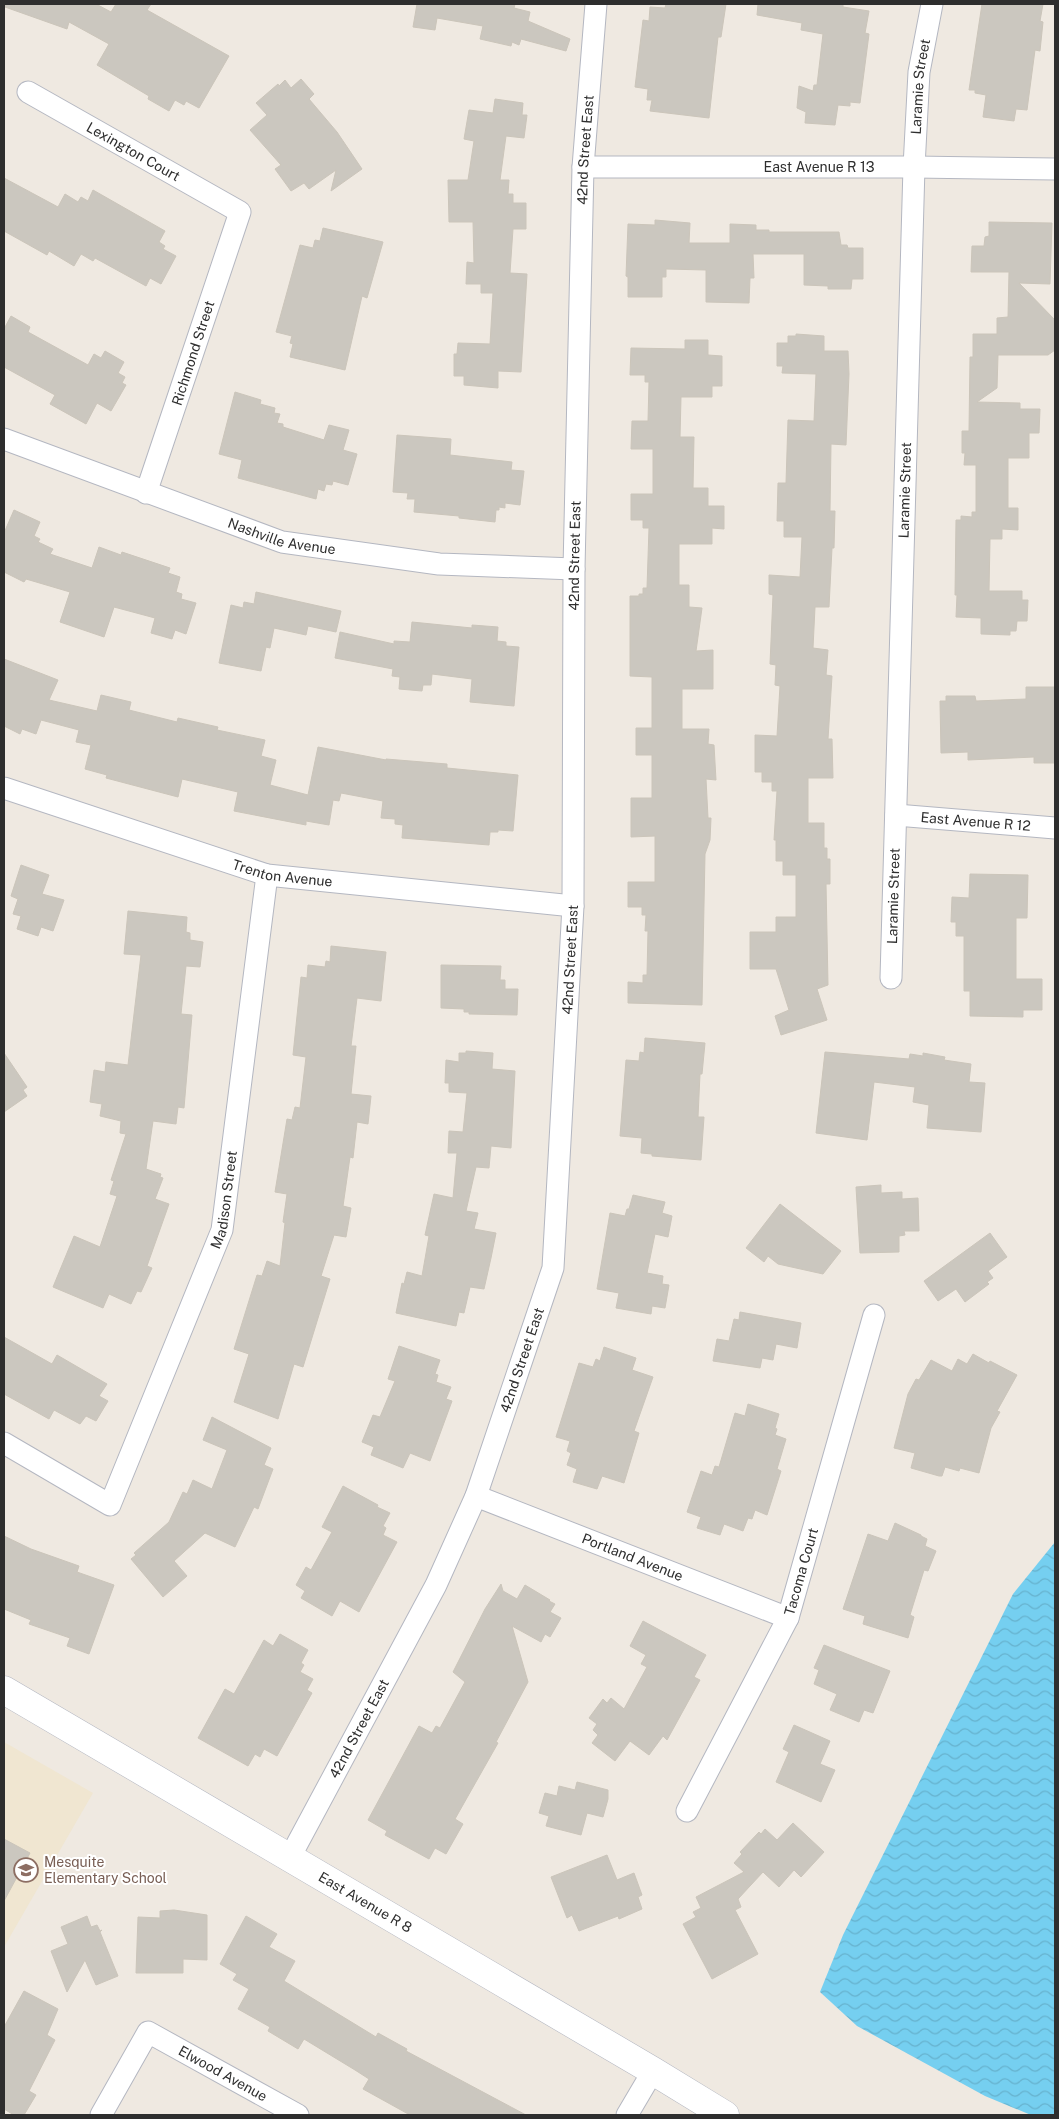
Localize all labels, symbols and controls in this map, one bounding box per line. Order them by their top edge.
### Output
street label: Laramie Street [908,37,933,135]
street label: 42nd Street East [574,94,597,205]
street label: Lexington Court [84,119,183,184]
street label: East Avenue R 13 [764,159,875,175]
street label: Richmond Street [169,299,217,407]
street label: Laramie Street [895,442,914,539]
street label: 42nd Street East [566,501,584,611]
street label: Nashville Avenue [226,515,337,557]
street label: East Avenue R 12 [920,809,1031,834]
street label: Laramie Street [884,848,903,944]
street label: Trenton Avenue [230,856,333,890]
street label: 42nd Street East [559,904,581,1015]
street label: Madison Street [207,1150,240,1251]
street label: 42nd Street East [497,1305,547,1415]
street label: Tacoma Court [781,1526,821,1617]
street label: Portland Avenue [580,1530,685,1584]
street label: 42nd Street East [326,1676,392,1781]
place label: Mesquite Elementary School [44,1854,167,1886]
school or university icon: Mesquite Elementary School [13,1857,39,1883]
street label: East Avenue R 8 [316,1869,415,1936]
street label: Elwood Avenue [176,2042,270,2104]

